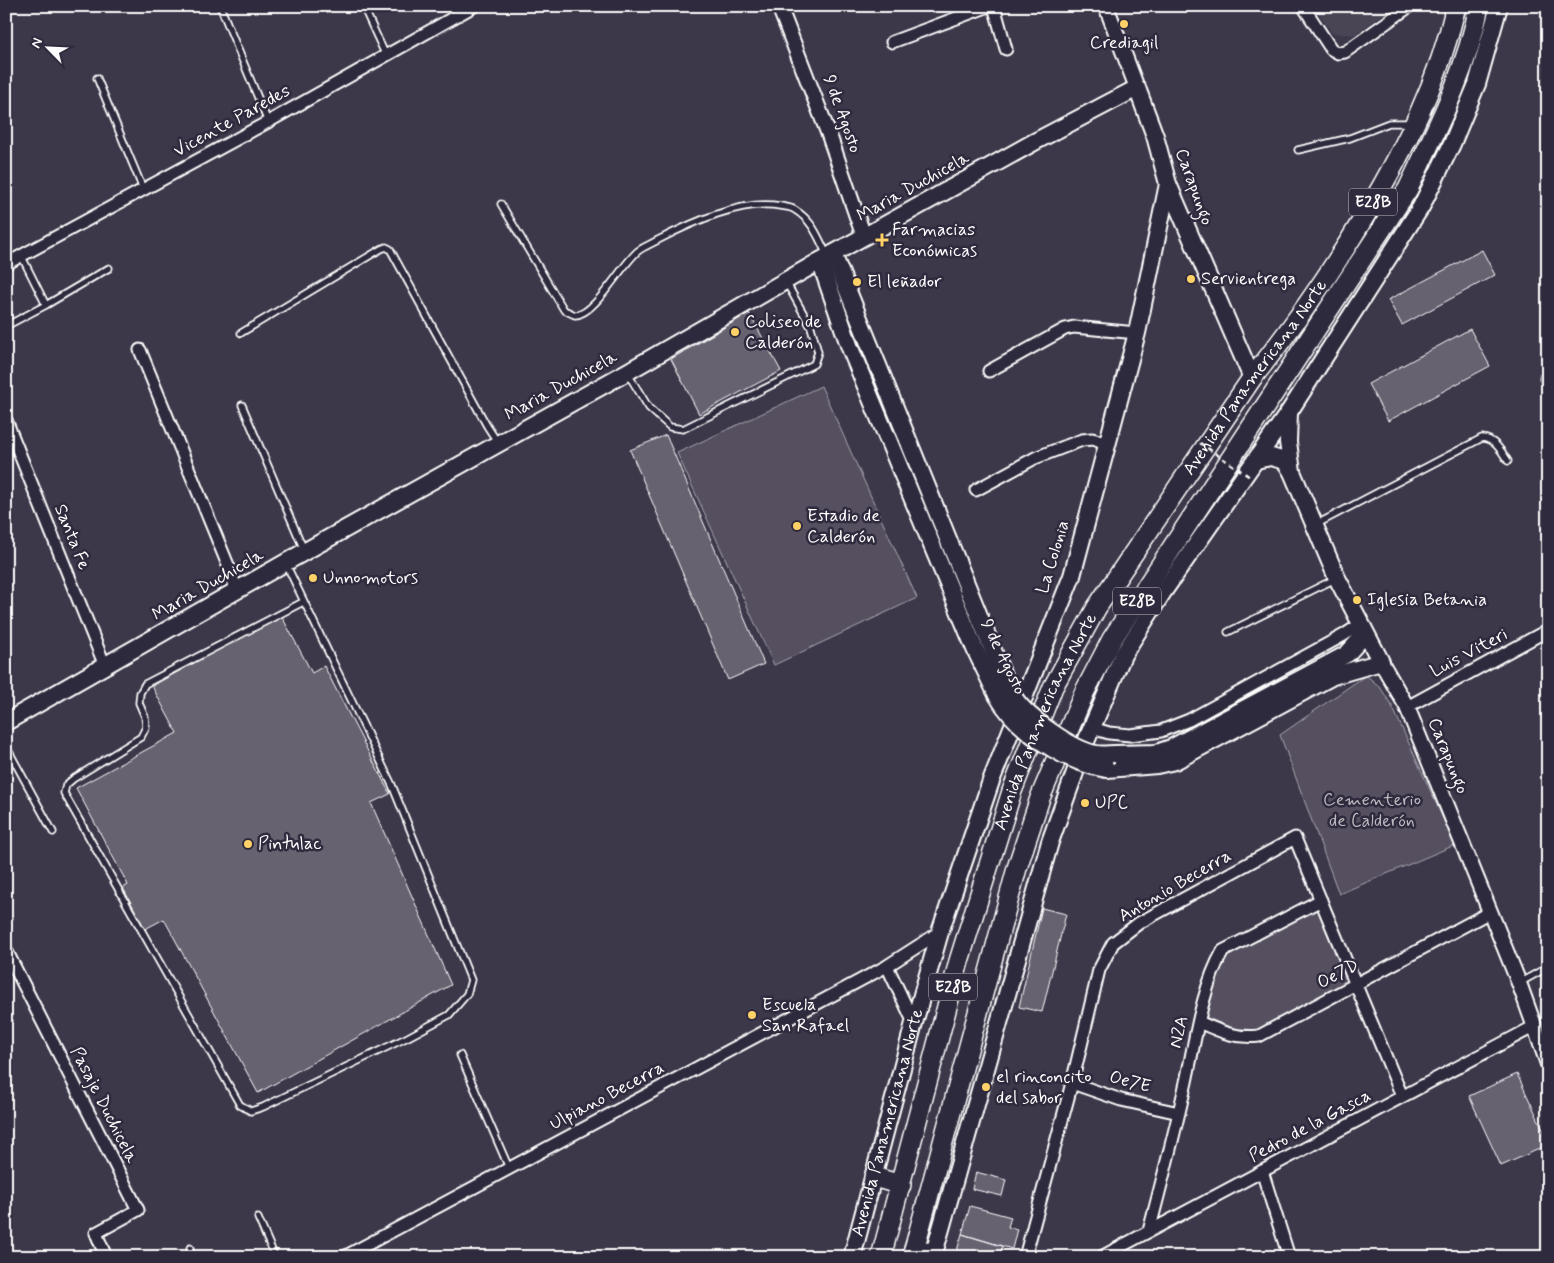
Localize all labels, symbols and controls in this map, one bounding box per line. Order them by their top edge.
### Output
marker: Crediagil [1118,18,1130,30]
north arrow [22,22,72,72]
place label: Crediagil [1090,31,1158,55]
text: N [27,35,47,51]
street label: 9 de Agosto [817,72,867,156]
street label: Vicente Paredes [169,79,295,163]
street label: Carapungo [1167,145,1219,229]
street label: Maria Duchicela [852,146,974,228]
road number: E28B [1349,188,1397,216]
place label: Farmacias Económicas [892,218,977,263]
marker: Farmacias Económicas [876,234,888,246]
place label: Servientrega [1201,267,1296,291]
place label: El leñador [867,270,942,294]
marker: Servientrega [1185,273,1197,285]
street label: Avenida Panamericana Norte [1177,275,1333,480]
marker: El leñador [851,276,863,288]
place label: Coliseo de Calderón [745,310,822,355]
marker: Coliseo de Calderón [729,326,741,338]
street label: Maria Duchicela [500,345,622,427]
street label: Santa Fe [48,501,96,573]
place label: Estadio de Calderón [807,504,880,549]
street label: La Colonia [1030,517,1076,597]
marker: Estadio de Calderón [791,520,803,532]
street label: Maria Duchicela [148,543,268,627]
place label: Unnomotors [323,566,418,590]
marker: Unnomotors [307,572,319,584]
road number: E28B [1113,588,1161,614]
place label: Iglesia Betania [1367,588,1487,612]
marker: Iglesia Betania [1351,594,1363,606]
street label: Avenida Panamericana Norte [988,609,1103,833]
street label: 9 de Agosto [974,615,1032,699]
street label: Luis Viteri [1426,622,1512,684]
street label: Carapungo [1420,714,1474,798]
park label: Cementerio de Calderón [1323,788,1421,833]
place label: UPC [1095,791,1128,815]
marker: UPC [1079,797,1091,809]
place label: Pintulac [258,832,322,856]
marker: Pintulac [242,838,254,850]
street label: Antonio Becerra [1114,844,1236,928]
street label: Oe7D [1313,953,1363,995]
road number: E28B [929,974,977,1000]
place label: Escuela San Rafael [762,993,849,1038]
street label: Avenida Panamericana Norte [846,1006,929,1239]
marker: Escuela San Rafael [746,1009,758,1021]
street label: N2A [1164,1013,1194,1051]
street label: Pasaje Duchicela [64,1043,144,1167]
street label: Ulpiano Becerra [545,1056,669,1136]
place label: el rinconcito del sabor [996,1065,1092,1110]
street label: Oe7E [1107,1065,1153,1099]
marker: el rinconcito del sabor [980,1081,992,1093]
street label: Pedro de la Gasca [1245,1084,1375,1168]

